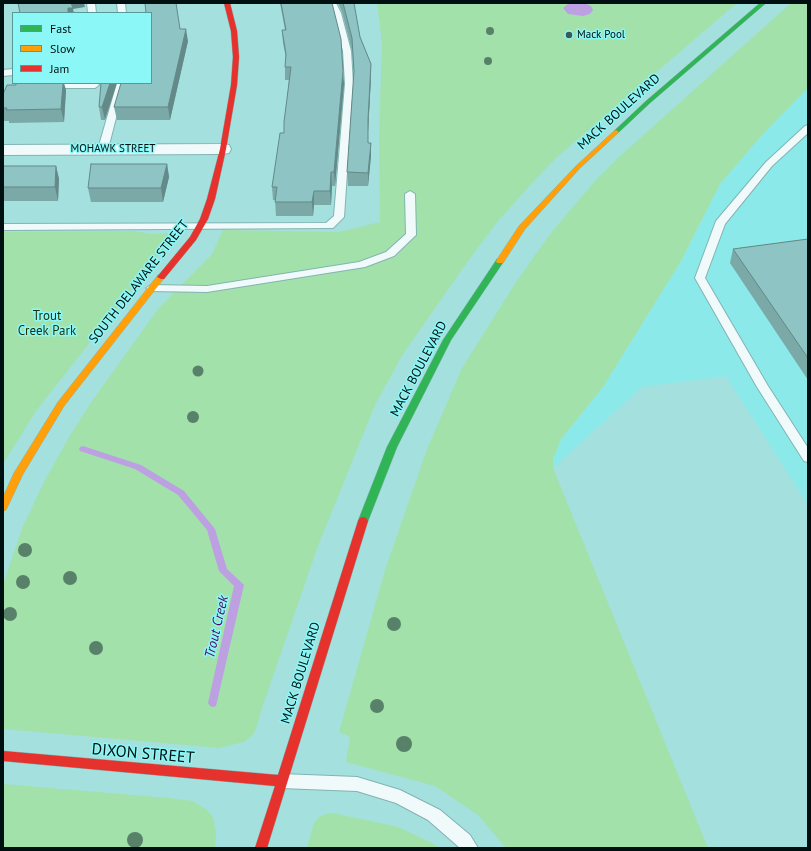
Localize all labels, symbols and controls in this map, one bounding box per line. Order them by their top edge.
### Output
legend [12,12,152,84]
text: Fast [50,21,71,36]
place label: Mack Pool [577,28,625,42]
marker: Mack Pool [564,30,574,40]
text: Slow [50,41,75,56]
text: Jam [50,61,69,76]
street label: MACK BOULEVARD [575,71,663,153]
street label: MOHAWK STREET [71,142,155,156]
street label: SOUTH DELAWARE STREET [86,217,192,347]
park label: Trout Creek Park [18,308,76,339]
street label: MACK BOULEVARD [387,319,451,419]
water label: Trout Creek [202,594,232,660]
street label: MACK BOULEVARD [278,620,324,726]
street label: DIXON STREET [91,740,195,768]

